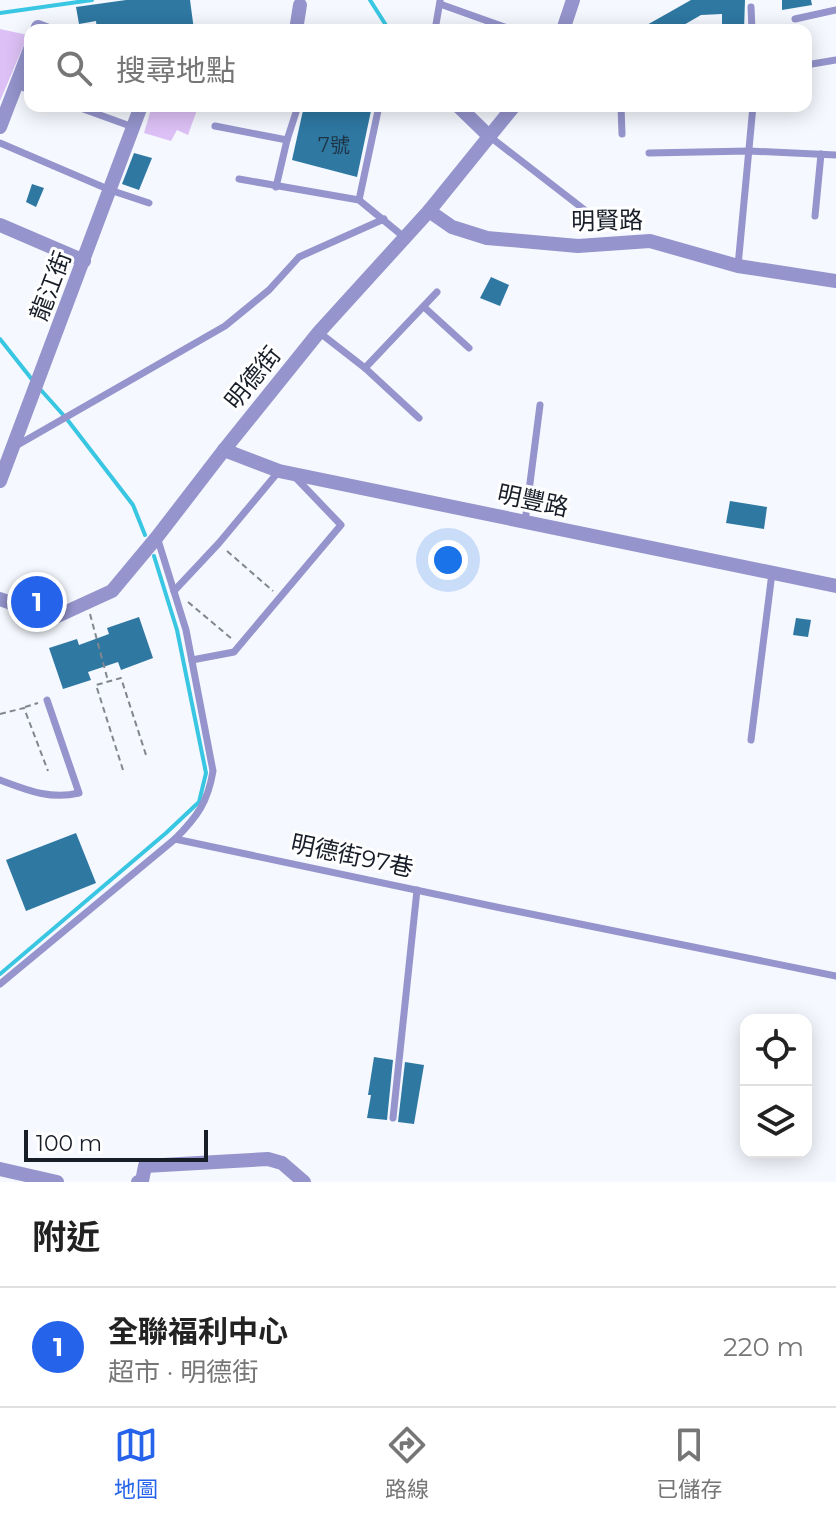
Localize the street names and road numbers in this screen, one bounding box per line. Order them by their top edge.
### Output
street label: 明賢路 [571,205,643,236]
street label: 龍江街 [24,247,77,325]
street label: 明德街 [219,341,287,415]
street label: 明豐路 [495,479,571,522]
street label: 明德街97巷 [288,828,416,883]

